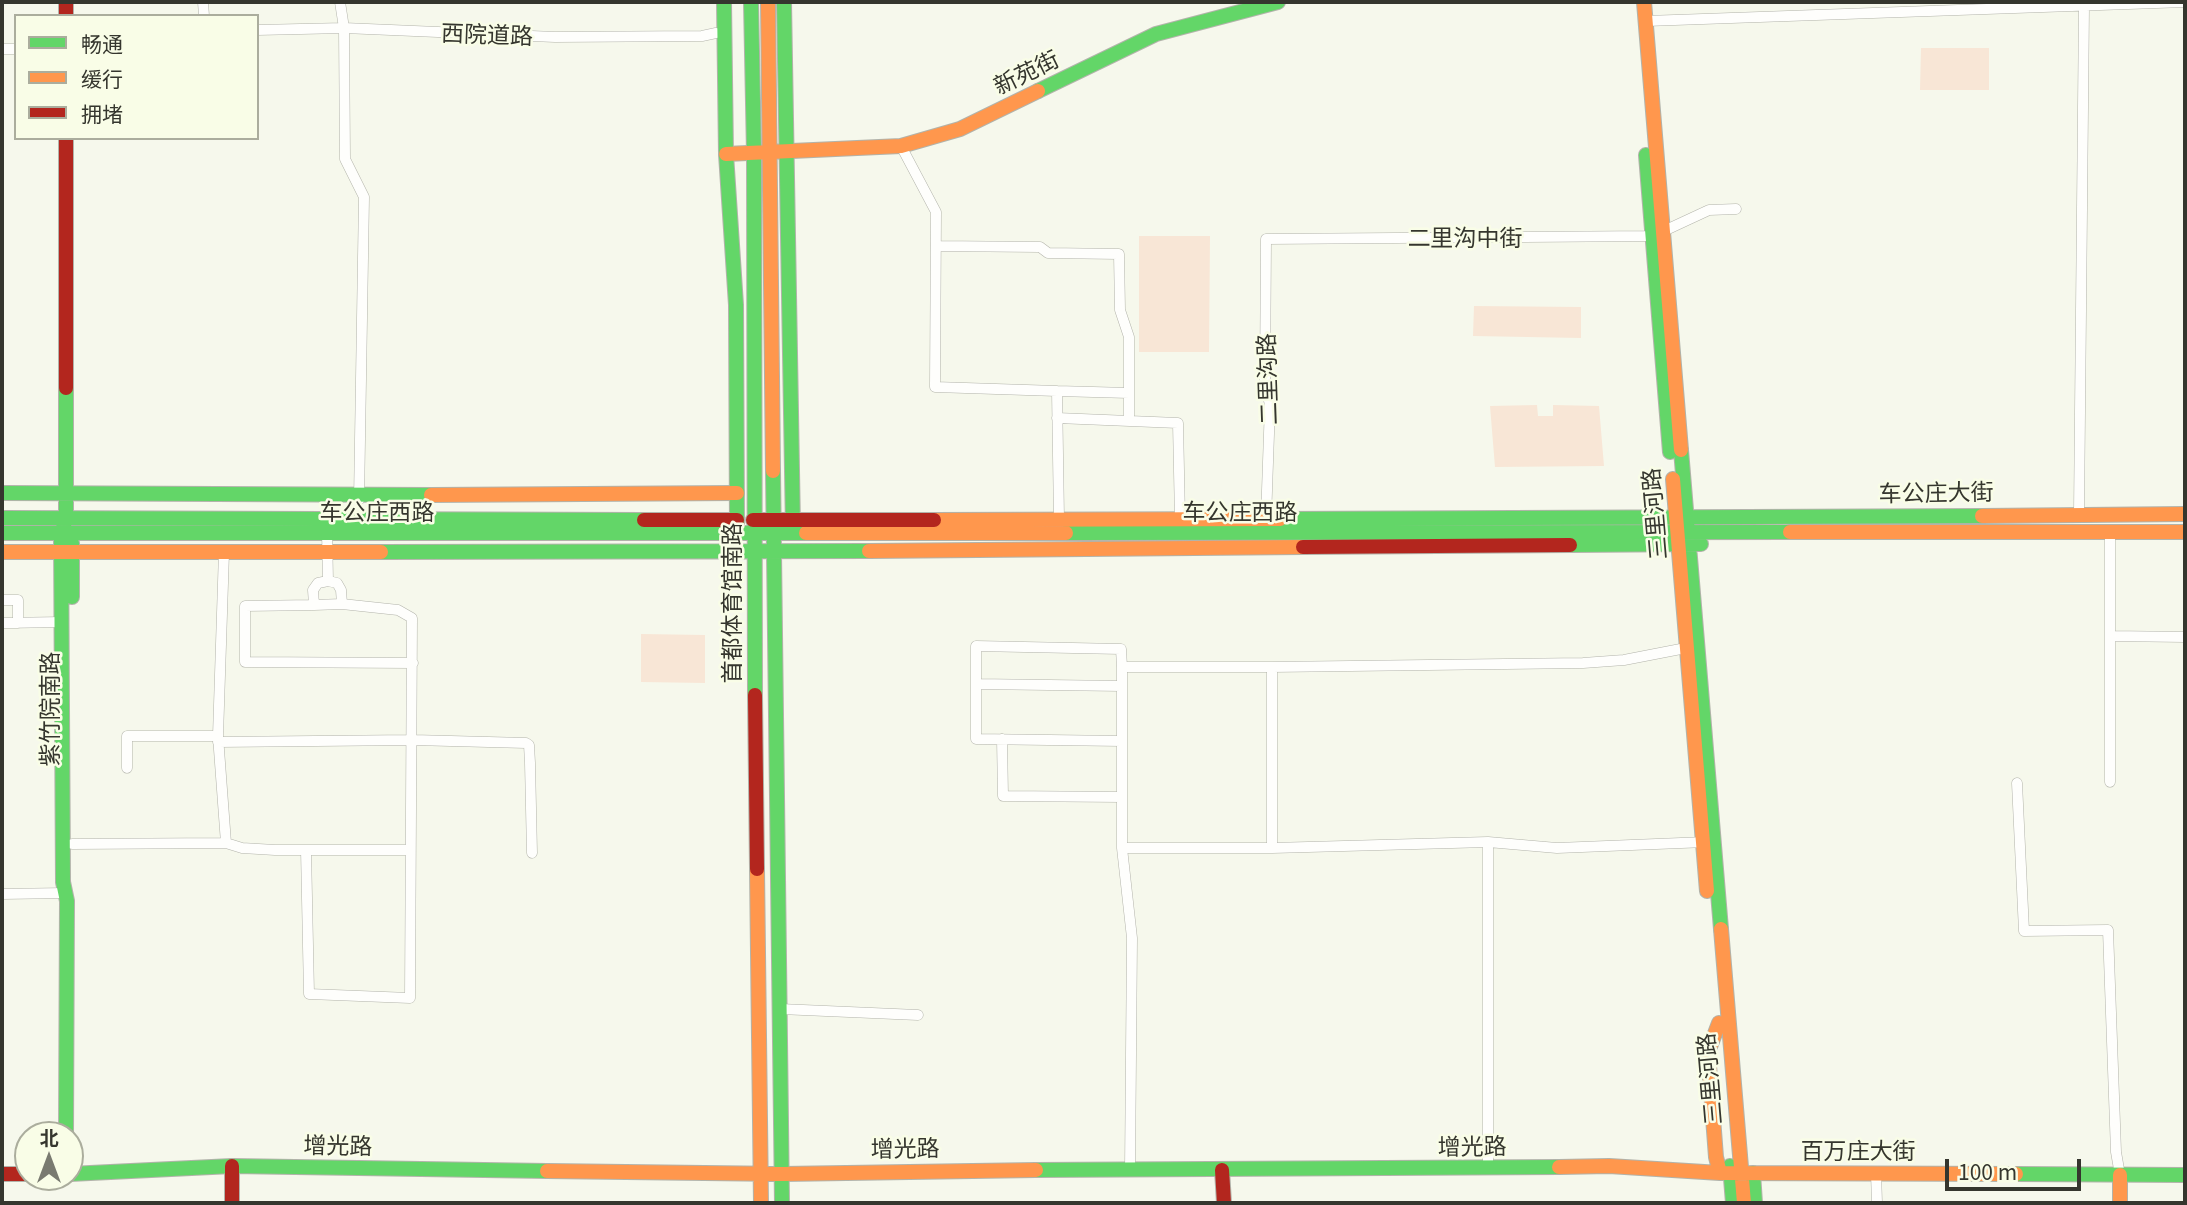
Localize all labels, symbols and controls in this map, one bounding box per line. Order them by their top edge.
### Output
legend [14,14,259,140]
street label: 西院道路 [441,19,533,49]
text: 畅通 [81,28,123,58]
street label: 新苑街 [989,44,1063,100]
text: 缓行 [81,63,123,93]
text: 拥堵 [81,98,123,128]
street label: 二里沟中街 [1408,223,1522,251]
street label: 二里沟路 [1252,333,1282,425]
street label: 三里河路 [1636,467,1672,561]
street label: 车公庄大街 [1878,477,1994,507]
street label: 车公庄西路 [320,497,434,525]
street label: 车公庄西路 [1183,497,1297,525]
street label: 首都体育馆南路 [717,523,745,683]
street label: 紫竹院南路 [35,652,63,766]
street label: 三里河路 [1691,1032,1727,1126]
north arrow [14,1121,84,1191]
text: 北 [39,1123,59,1150]
street label: 增光路 [303,1131,373,1159]
street label: 增光路 [1437,1132,1507,1160]
street label: 增光路 [870,1134,940,1162]
street label: 百万庄大街 [1801,1136,1915,1164]
scale bar [1949,1146,2086,1190]
text: 100 m [1958,1156,2017,1186]

